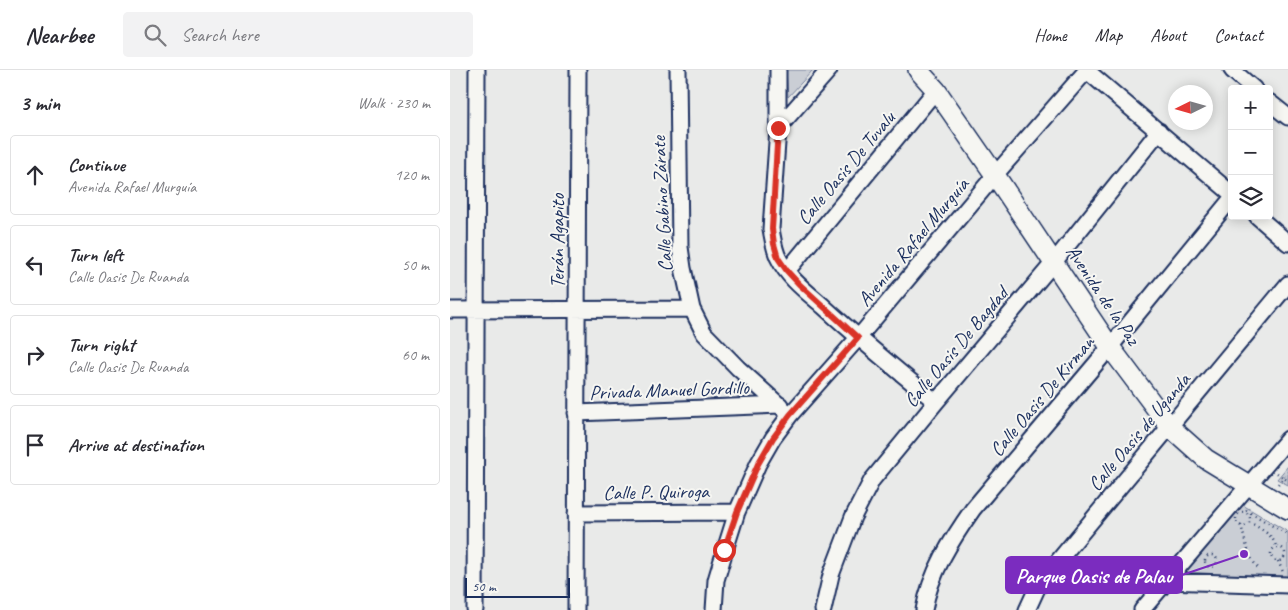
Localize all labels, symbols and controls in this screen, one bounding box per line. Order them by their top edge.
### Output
search box [123,12,473,57]
text: Nearbee [25,20,93,50]
icon: search [141,21,169,49]
text: Search here [181,23,259,47]
text: Home [1034,24,1067,46]
text: Map [1095,24,1122,46]
text: About [1150,24,1186,46]
text: Contact [1214,24,1263,46]
north arrow [1168,85,1213,130]
map controls [1228,85,1273,220]
button: + [1228,85,1273,130]
text: 3 min [20,90,60,116]
text: Walk · 230 m [358,93,430,113]
street label: Calle Oasis De Tuvalu [791,105,902,230]
route end [767,117,790,140]
button: − [1228,130,1273,175]
street label: Calle Gabino Zárate [646,134,678,273]
text: Continue [68,153,125,177]
icon: ahead [21,161,49,189]
text: 120 m [395,165,429,185]
street label: Avenida Rafael Murguía [852,172,975,311]
button: layers [1228,175,1273,220]
text: Avenida Rafael Murguía [68,177,196,197]
street label: Terán Agapito [545,193,570,288]
street label: Avenida de la Paz [1060,240,1146,351]
text: Turn left [68,243,123,267]
icon: left [21,251,49,279]
text: 50 m [402,255,429,275]
text: Calle Oasis De Ruanda [68,267,188,287]
street label: Calle Oasis De Bagdad [898,279,1016,412]
street label: Calle Oasis De Kirman [984,330,1101,462]
text: Turn right [68,333,135,357]
icon: right [21,341,49,369]
text: 60 m [402,345,429,365]
text: Calle Oasis De Ruanda [68,357,188,377]
street label: Calle Oasis de Uganda [1082,367,1196,496]
street label: Privada Manuel Gordillo [589,375,750,405]
icon: arrive [21,431,49,459]
text: Arrive at destination [68,433,204,457]
street label: Calle P. Quiroga [603,479,710,505]
route start [713,539,736,562]
callout: Parque Oasis de Palau [1006,557,1182,593]
text: Parque Oasis de Palau [1016,563,1175,589]
scale bar [465,575,570,598]
text: 50 m [472,578,496,595]

